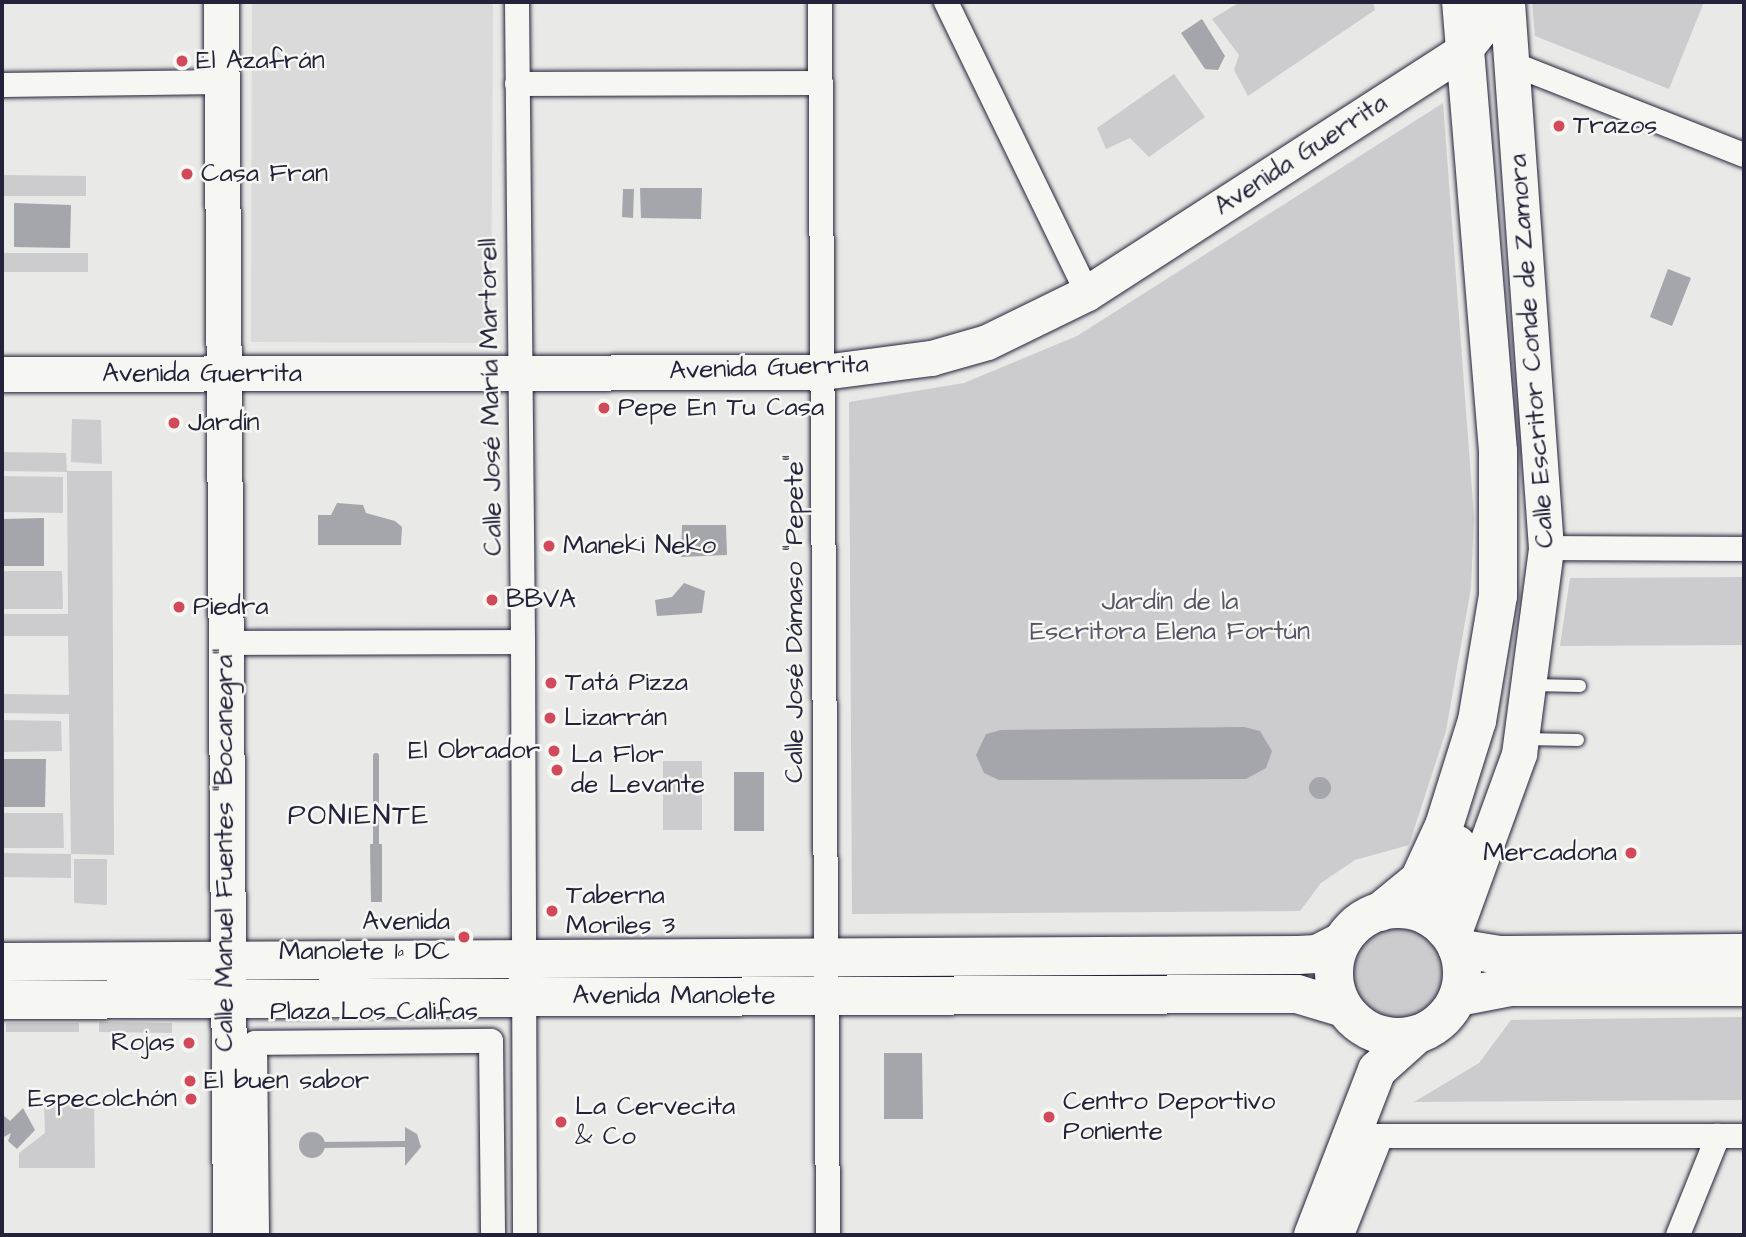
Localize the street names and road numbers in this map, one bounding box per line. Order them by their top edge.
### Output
street label: Avenida Guerrita [1209,88,1393,222]
street label: Calle Escritor Conde de Zamora [1503,153,1561,549]
street label: Calle José María Martorell [473,238,509,556]
street label: Avenida Guerrita [669,349,869,387]
street label: Avenida Guerrita [102,358,302,390]
street label: Calle José Dámaso "Pepete" [779,455,811,783]
street label: Calle Manuel Fuentes "Bocanegra" [209,648,241,1052]
street label: Avenida Manolete [572,980,776,1012]
street label: Plaza Los Califas [270,996,478,1028]

